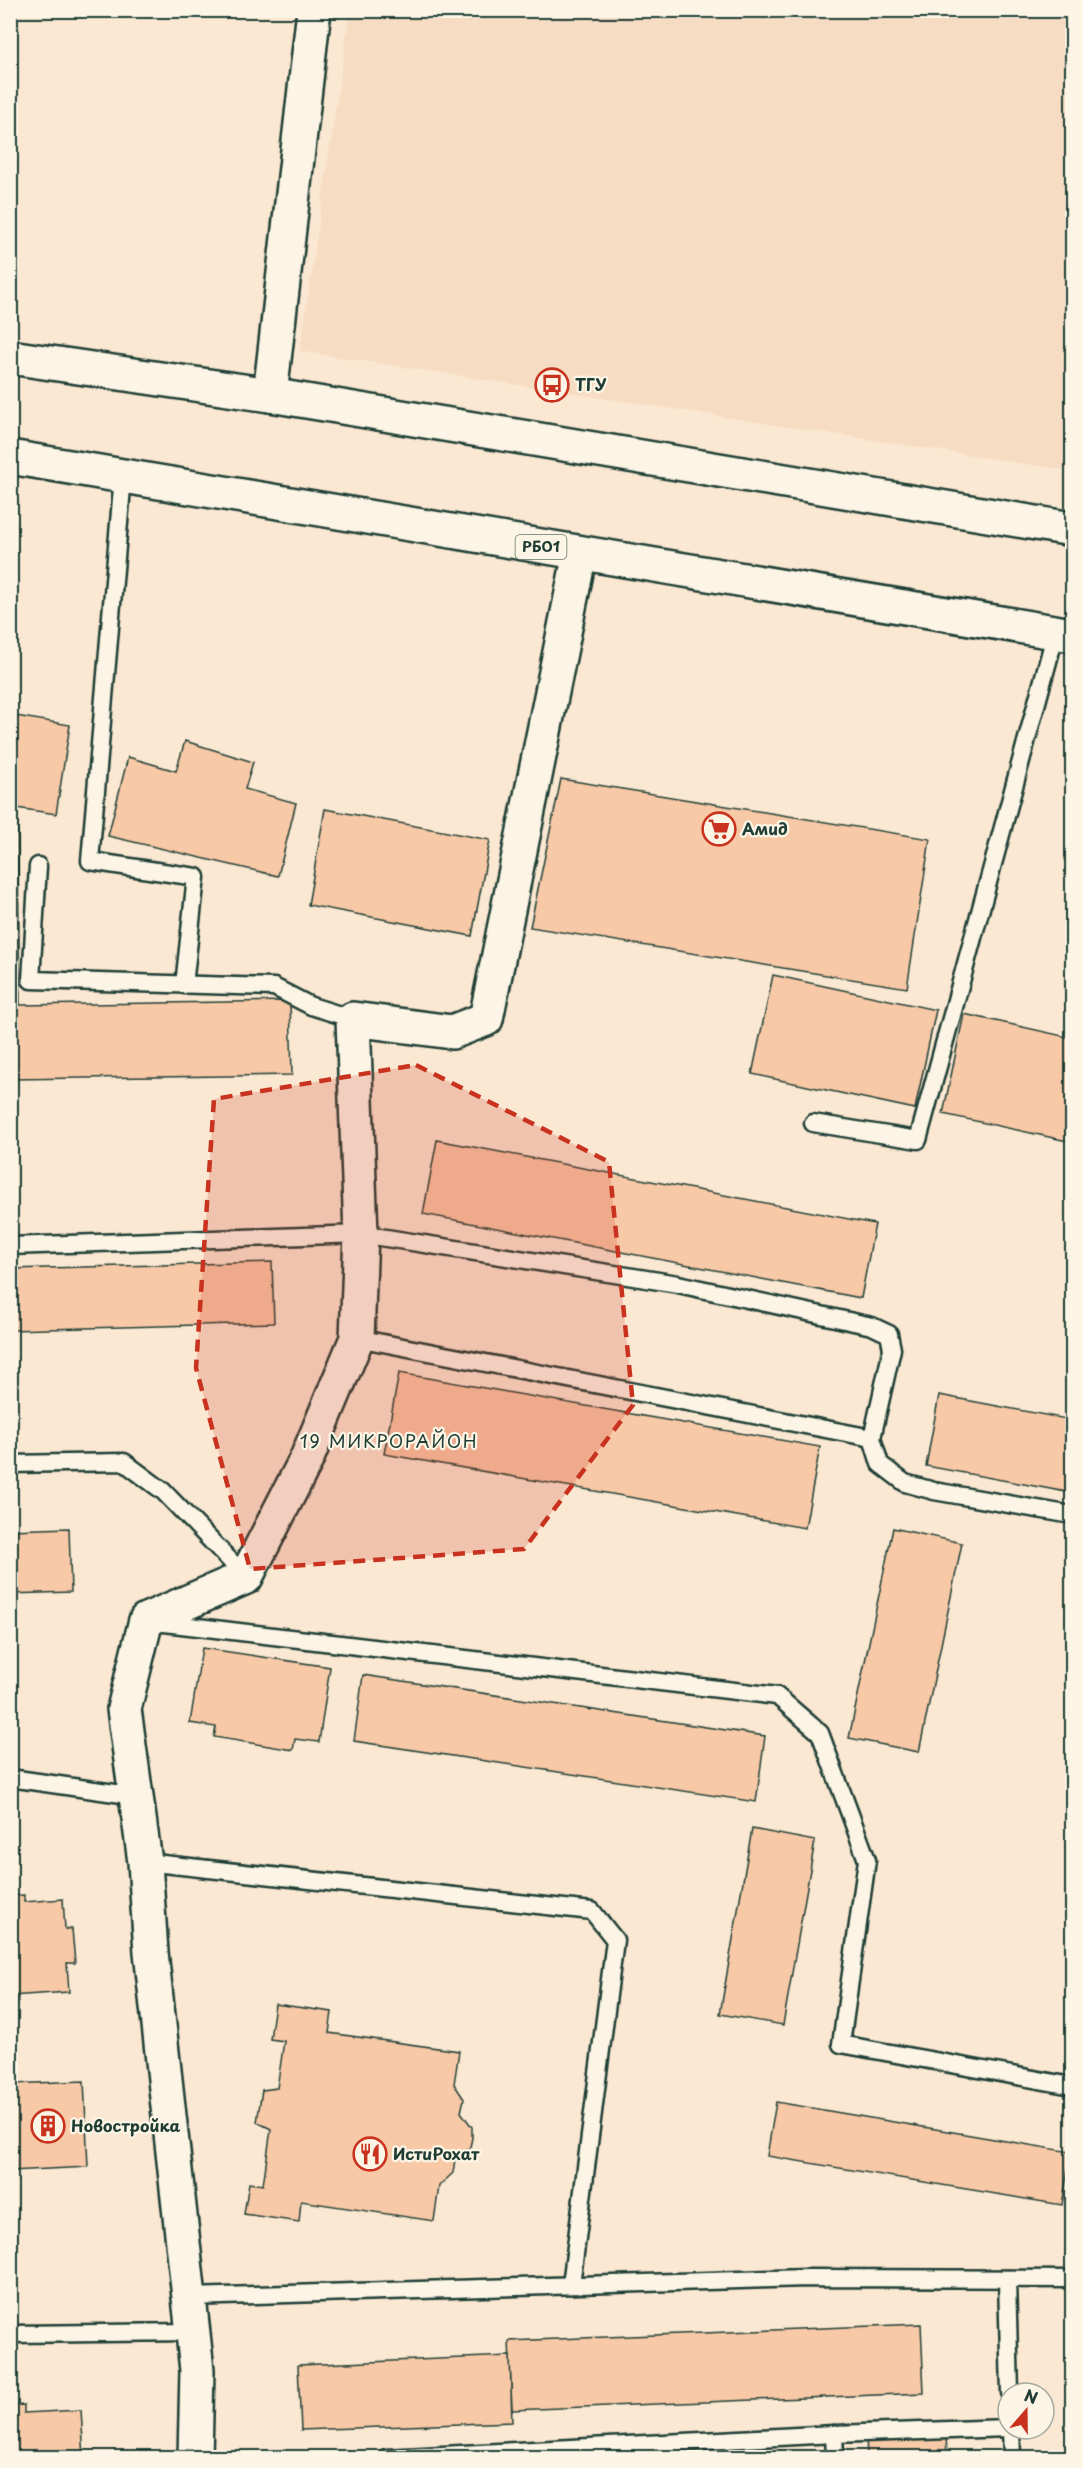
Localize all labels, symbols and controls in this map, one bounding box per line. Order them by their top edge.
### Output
bus stop icon: ТГУ [534,367,570,403]
place label: ТГУ [575,372,607,396]
road number: РБ01 [516,535,566,559]
supermarket icon: Амид [701,811,737,847]
place label: Амид [742,816,788,840]
district label: 19 МИКРОРАЙОН [300,1427,478,1454]
building icon: Новостройка [30,2108,66,2144]
place label: Новостройка [71,2113,181,2137]
restaurant icon: ИстиРохат [352,2136,388,2172]
place label: ИстиРохат [393,2141,480,2165]
north arrow [996,2381,1056,2441]
text: N [1021,2383,1042,2409]

